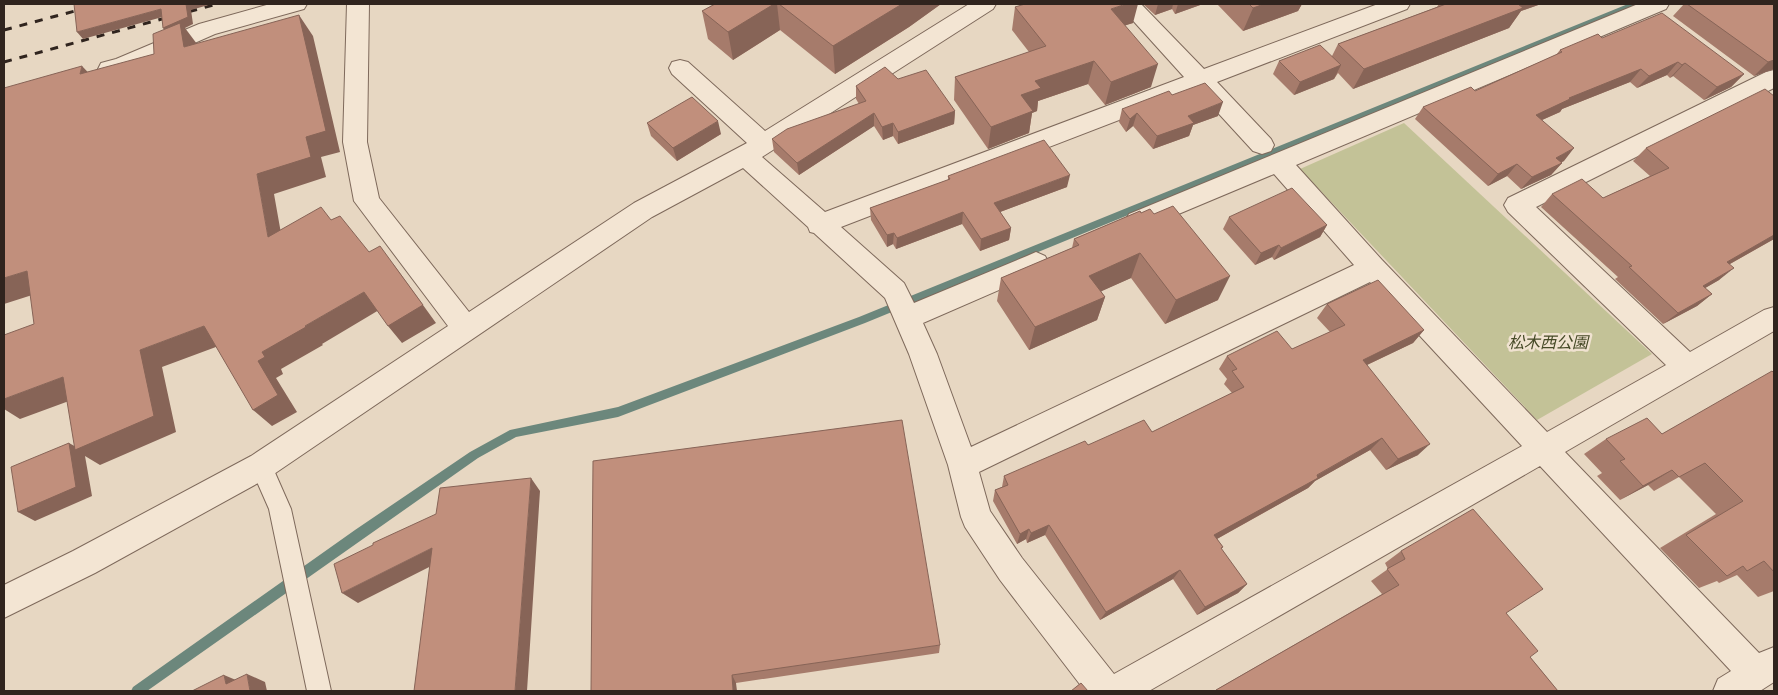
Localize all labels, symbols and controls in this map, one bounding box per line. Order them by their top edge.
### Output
park label: 松木西公園 [1508,329,1590,353]

